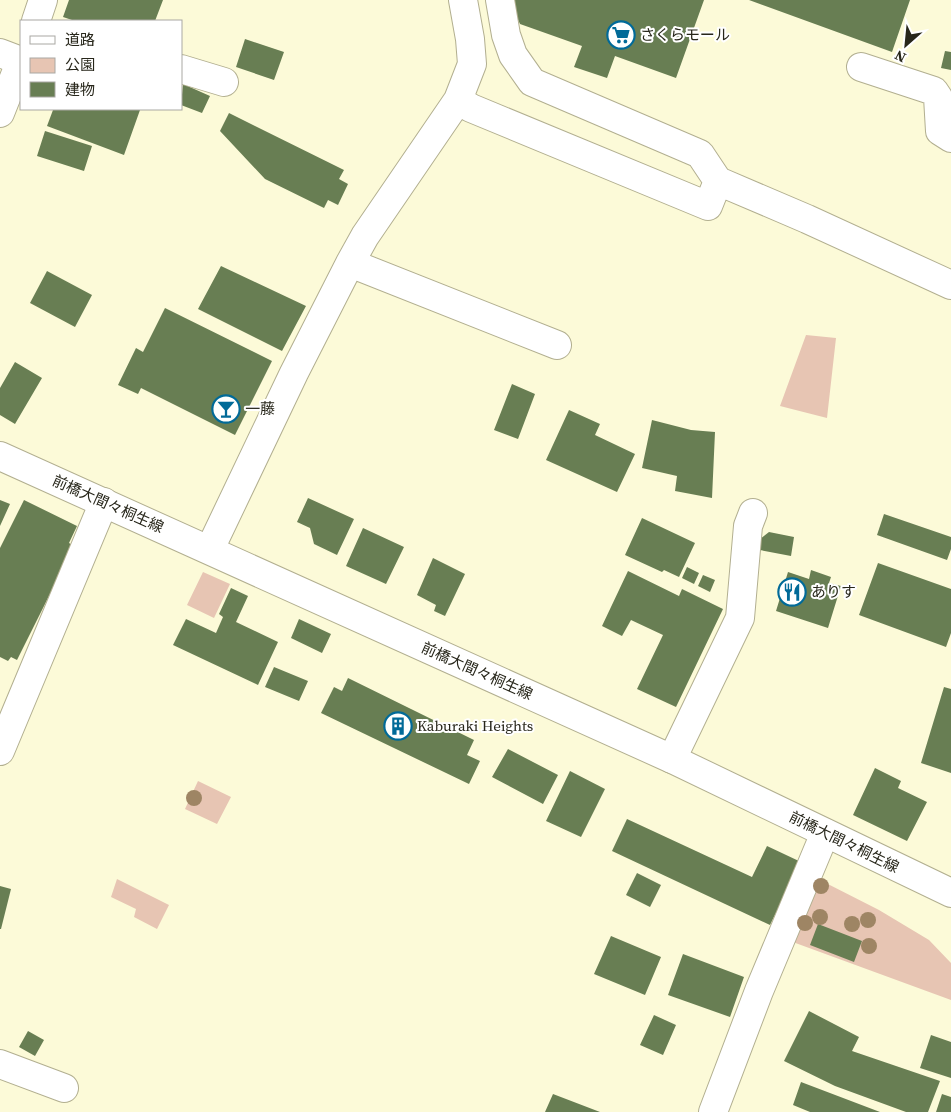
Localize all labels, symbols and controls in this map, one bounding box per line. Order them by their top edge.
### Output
legend [20,20,182,110]
supermarket icon: さくらモール [606,20,636,50]
north arrow [881,20,931,70]
place label: さくらモール [640,24,730,45]
text: 道路 [65,29,95,50]
text: N [891,45,909,68]
text: 公園 [65,54,95,75]
text: 建物 [65,79,95,100]
bar icon: 一藤 [211,394,241,424]
place label: 一藤 [245,398,275,419]
street label: 前橋大間々桐生線 [49,470,167,538]
restaurant icon: ありす [777,577,807,607]
place label: ありす [811,581,856,602]
street label: 前橋大間々桐生線 [418,637,536,705]
building icon: Kaburaki Heights [383,711,413,741]
place label: Kaburaki Heights [417,715,533,736]
street label: 前橋大間々桐生線 [786,806,903,877]

